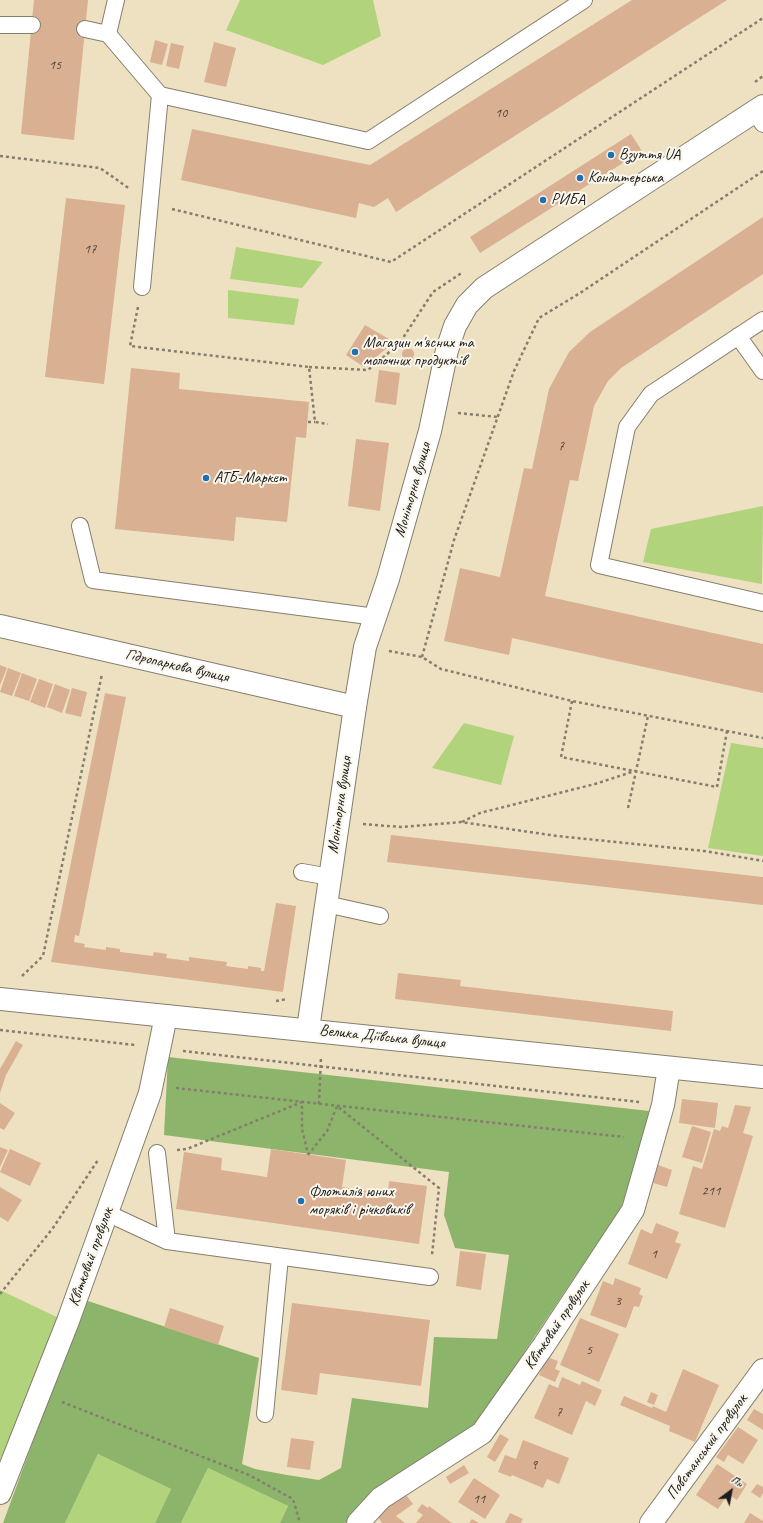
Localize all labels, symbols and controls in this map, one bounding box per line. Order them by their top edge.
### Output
house number: 15 [49,57,61,73]
house number: 10 [495,105,507,121]
place label: Взуття UA [619,145,680,165]
marker: Взуття UA [606,150,616,160]
place label: Кондитерська [588,168,663,188]
marker: Кондитерська [575,173,585,183]
place label: РИБА [551,190,585,210]
marker: РИБА [538,195,548,205]
house number: 17 [84,241,96,257]
place label: Магазин м'ясних та молочних продуктів [363,333,474,371]
marker: Магазин м'ясних та молочних продуктів [350,347,360,357]
house number: 7 [558,438,564,454]
street label: Моніторна вулиця [390,440,436,540]
place label: АТБ-Маркет [214,468,287,488]
marker: АТБ-Маркет [201,473,211,483]
street label: Гідропаркова вулиця [124,645,230,687]
street label: Моніторна вулиця [324,755,356,855]
street label: Велика Діївська вулиця [318,1021,446,1053]
place label: Флотилія юних моряків і річковиків [309,1182,410,1220]
house number: 211 [702,1183,720,1199]
marker: Флотилія юних моряків і річковиків [296,1196,306,1206]
street label: Квітковий провулок [64,1205,118,1309]
house number: 1 [651,1246,657,1262]
street label: Квітковий провулок [520,1277,594,1373]
house number: 3 [615,1293,621,1309]
house number: 5 [586,1342,592,1358]
street label: Повстанський провулок [662,1391,752,1503]
house number: 7 [556,1404,562,1420]
house number: 9 [531,1457,537,1473]
north arrow [711,1471,751,1511]
text: Пн [729,1472,746,1490]
house number: 11 [473,1491,485,1507]

